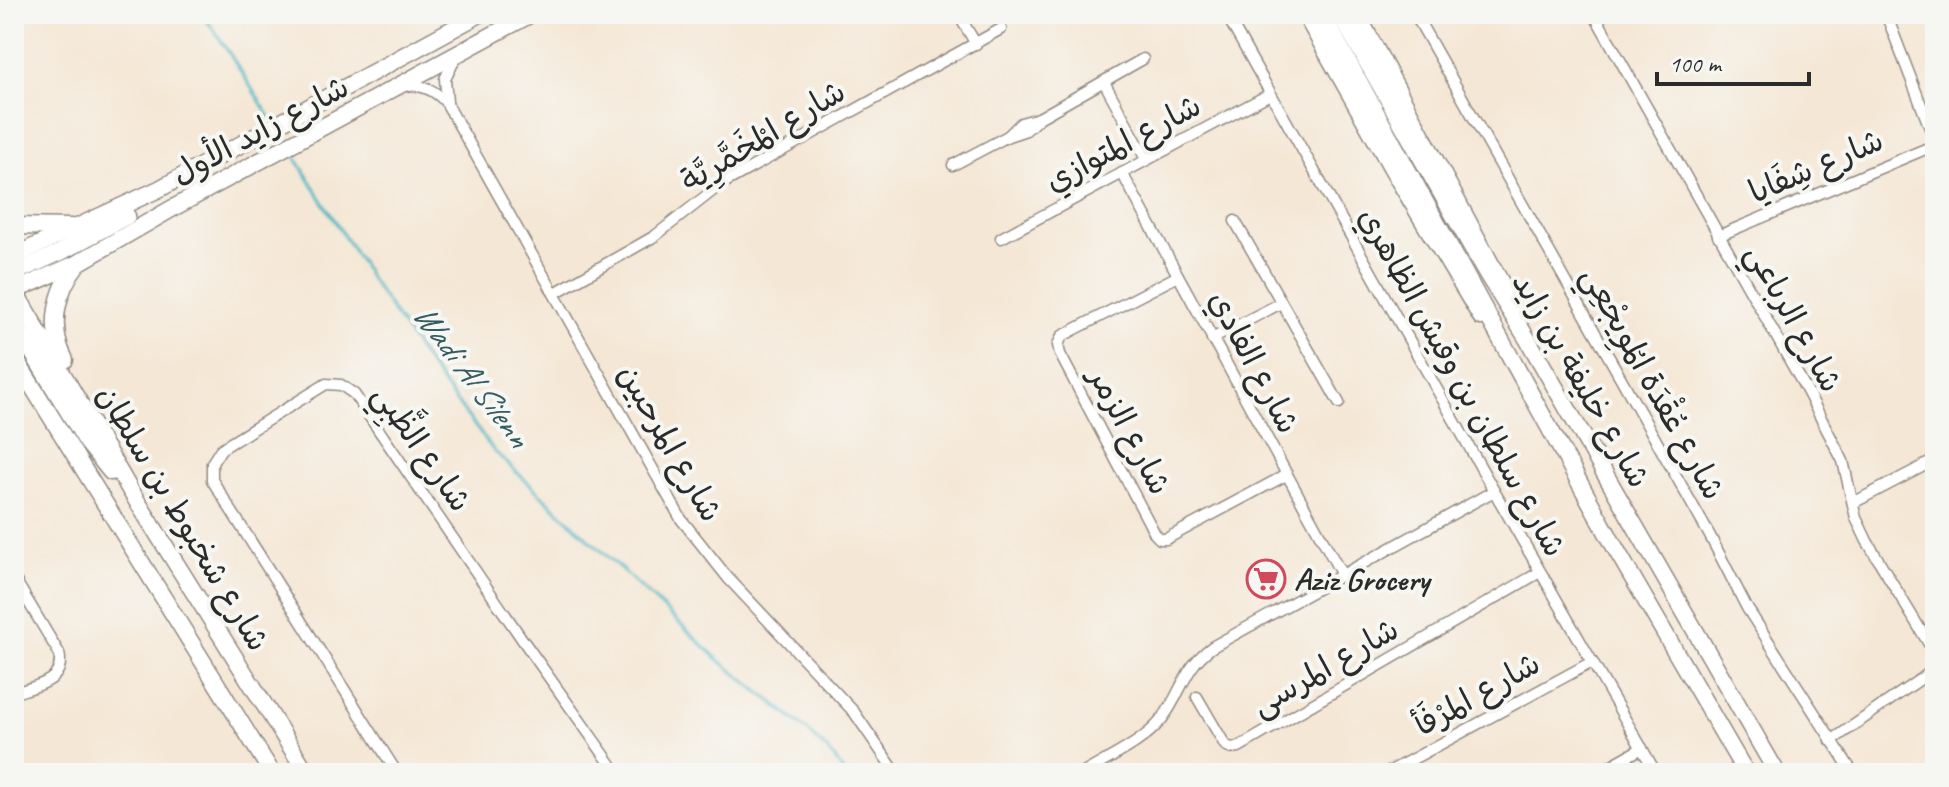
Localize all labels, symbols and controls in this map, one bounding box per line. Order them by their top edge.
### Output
scale bar [1657,36,1809,86]
text: 100 m [1669,49,1723,79]
street label: شارع زايد الأول [164,65,357,196]
street label: شارع المْخَمَّرِيَّة [673,71,854,203]
street label: شارع المتوازي [1038,85,1209,203]
street label: شارع شِفَايا [1742,119,1890,215]
street label: شارع سلطان بن وقيش الظاهري [1347,200,1575,565]
street label: شارع الرباعي [1730,236,1852,403]
street label: شارع عُقْدَة المُوِيجْعِي [1566,259,1735,510]
street label: شارع خليفة بن زايد [1501,265,1659,496]
street label: شارع الفادي [1197,283,1309,441]
water label: Wadi Al Silenn [404,295,542,457]
street label: شارع المرحبين [607,357,732,530]
street label: شارع الزمر [1076,358,1181,503]
street label: شارع الظَّبِي [357,373,485,524]
street label: شارع شخبوط بن سلطان [86,377,279,660]
supermarket icon: Aziz Grocery [1245,558,1287,600]
place label: Aziz Grocery [1294,559,1432,600]
street label: شارع المرسى [1244,608,1407,727]
street label: شارع المرْفَأ [1406,642,1548,747]

